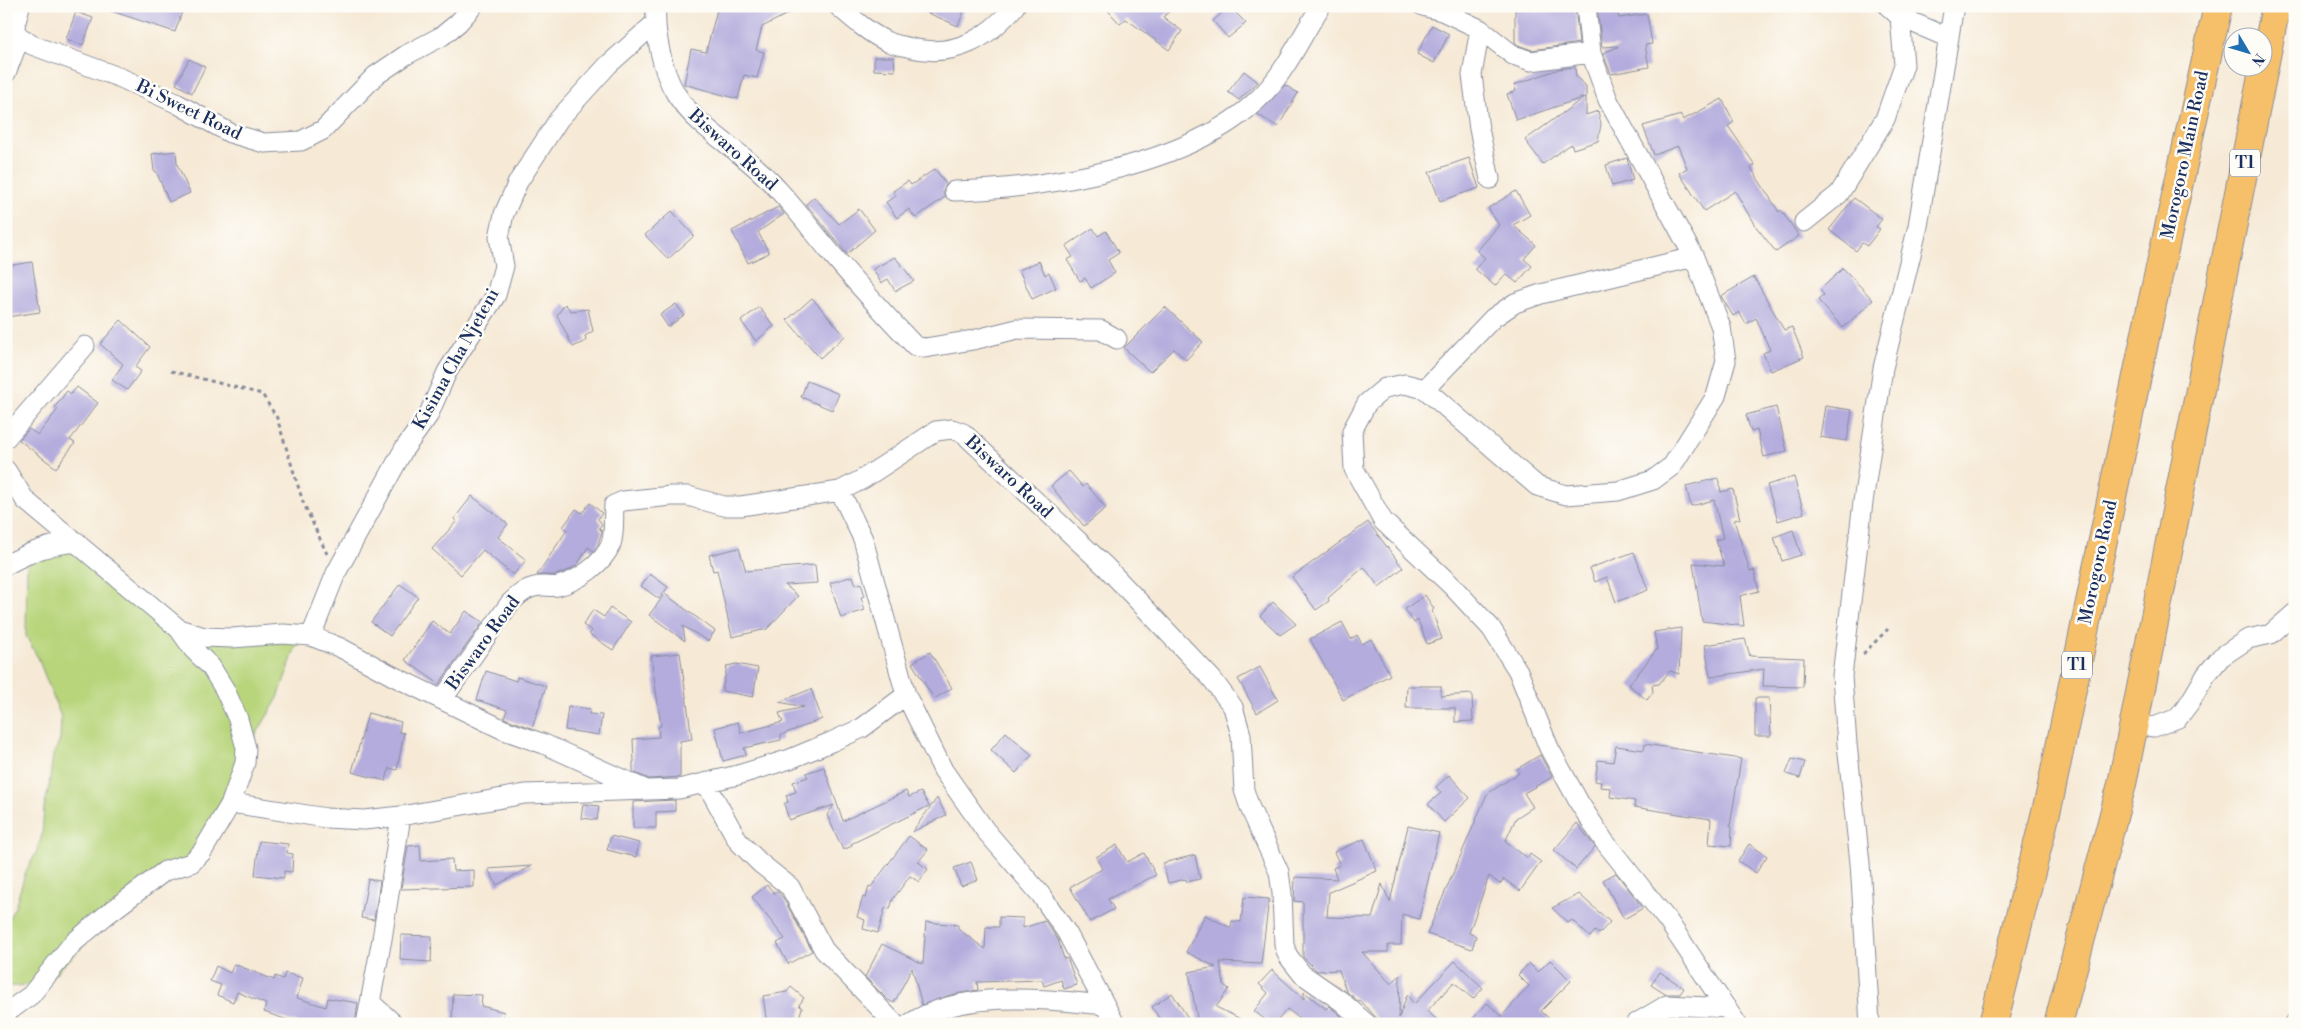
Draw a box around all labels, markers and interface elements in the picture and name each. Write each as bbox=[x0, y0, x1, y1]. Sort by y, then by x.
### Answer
north arrow bbox=[2224, 28, 2274, 78]
text: N bbox=[2247, 49, 2268, 69]
street label: Morogoro Main Road bbox=[2156, 68, 2214, 241]
street label: Bi Sweet Road bbox=[132, 74, 246, 146]
street label: Biswaro Road bbox=[683, 103, 783, 196]
road number: T1 bbox=[2230, 150, 2260, 177]
street label: Kisima Cha Njeteni bbox=[408, 284, 504, 434]
street label: Biswaro Road bbox=[960, 430, 1058, 524]
street label: Morogoro Road bbox=[2074, 497, 2123, 626]
street label: Biswaro Road bbox=[440, 590, 526, 696]
road number: T1 bbox=[2062, 652, 2092, 678]

